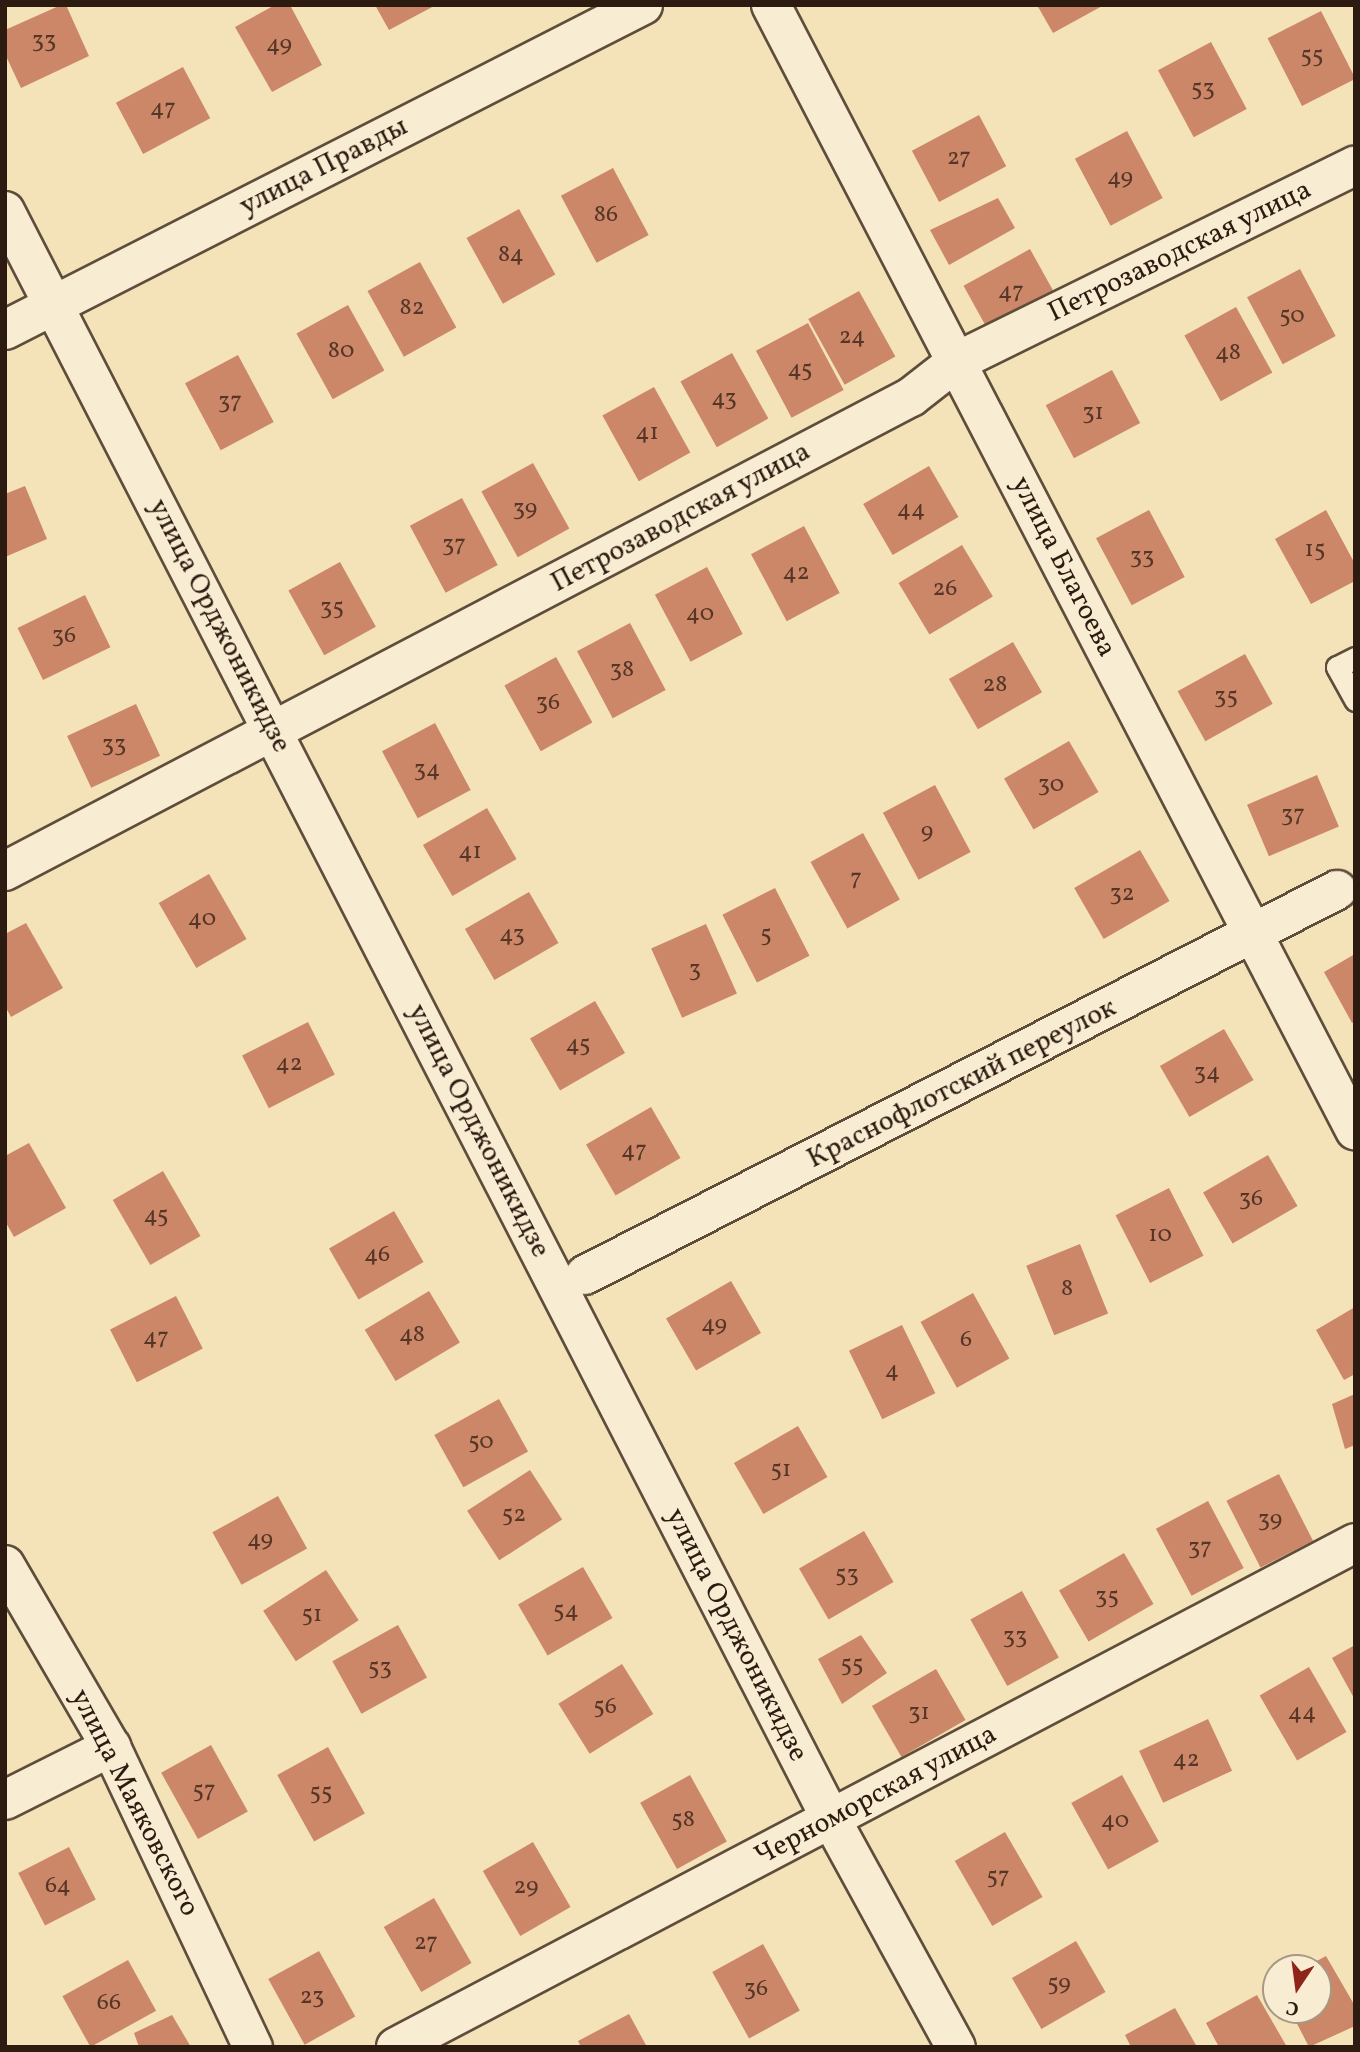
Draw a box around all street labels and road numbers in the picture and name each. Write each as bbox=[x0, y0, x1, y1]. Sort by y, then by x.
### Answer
street label: улица Правды bbox=[234, 110, 414, 224]
street label: Петрозаводская улица bbox=[1043, 173, 1317, 331]
street label: Петрозаводская улица bbox=[545, 435, 817, 601]
street label: улица Благоева bbox=[1003, 471, 1123, 663]
street label: улица Орджоникидзе bbox=[140, 494, 298, 758]
street label: Краснофлотский переулок bbox=[802, 991, 1122, 1177]
street label: улица Орджоникидзе bbox=[399, 999, 557, 1263]
street label: улица Орджоникидзе bbox=[657, 1503, 815, 1767]
street label: улица Маяковского bbox=[62, 1684, 206, 1922]
street label: Черноморская улица bbox=[749, 1718, 1003, 1874]

